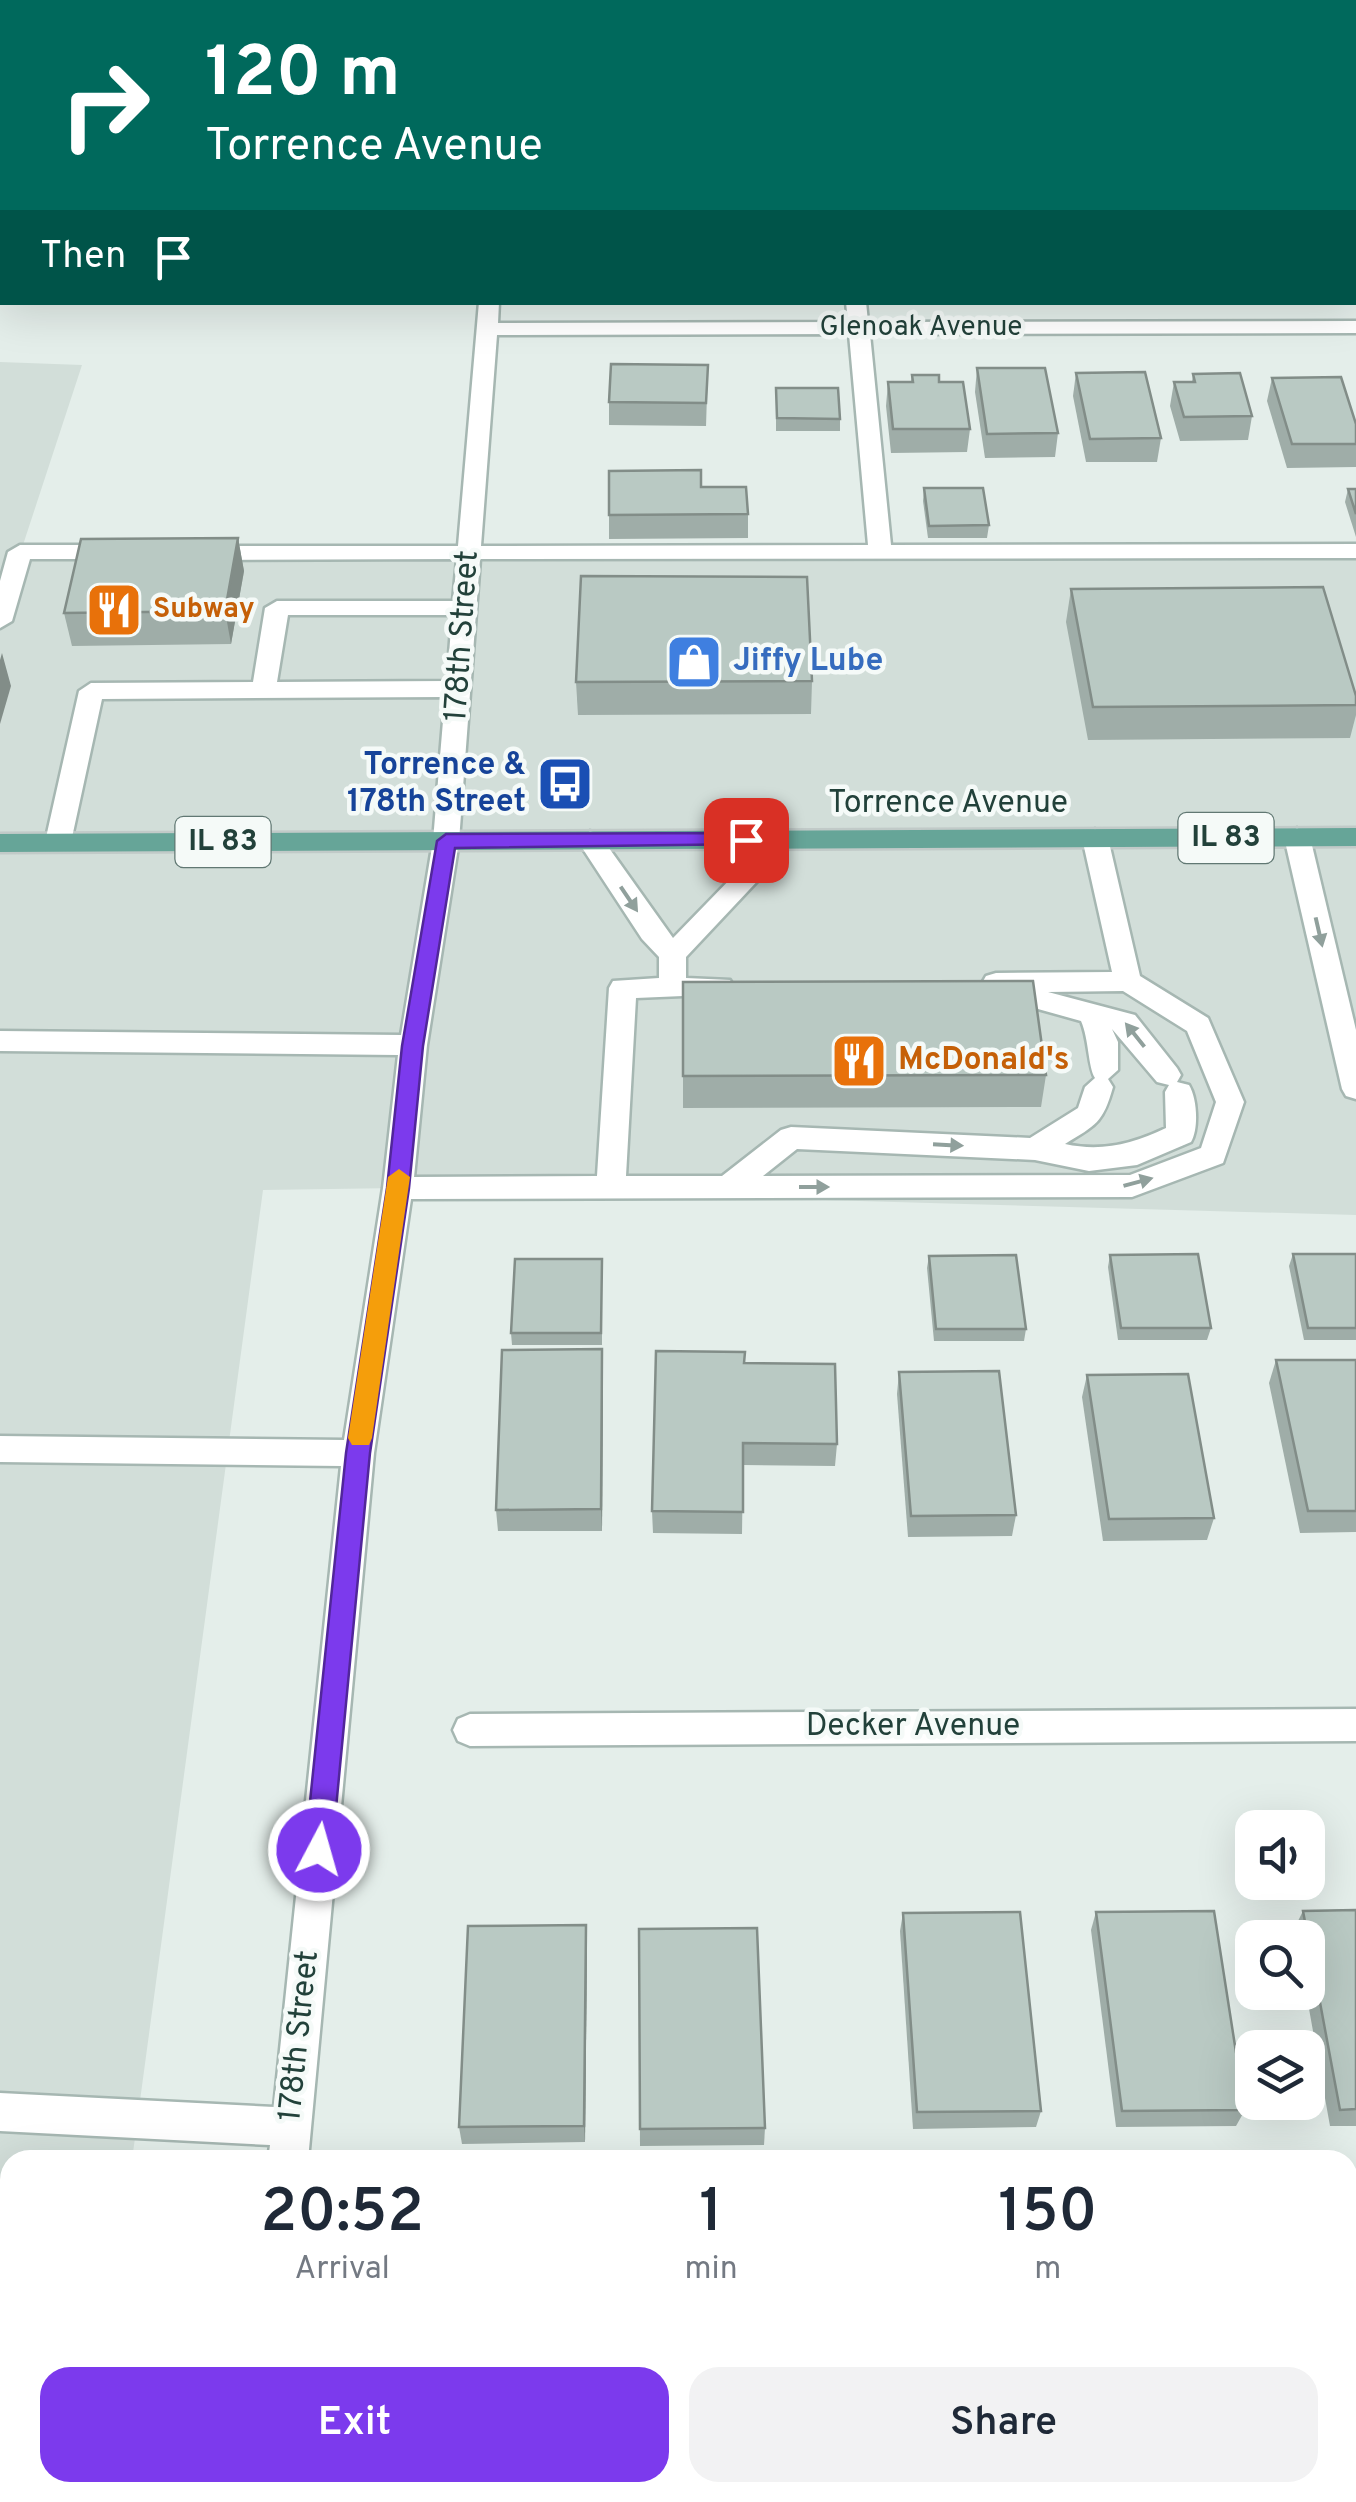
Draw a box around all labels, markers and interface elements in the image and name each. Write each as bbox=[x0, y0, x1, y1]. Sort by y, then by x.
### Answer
text: 120 m bbox=[205, 32, 401, 121]
icon: right bbox=[40, 40, 170, 170]
text: Torrence Avenue bbox=[205, 119, 543, 176]
icon: arrive bbox=[146, 230, 201, 285]
text: Then bbox=[40, 233, 126, 282]
street label: Glenoak Avenue bbox=[820, 310, 1022, 346]
street label: 178th Street bbox=[437, 549, 489, 723]
restaurant icon: Subway bbox=[84, 580, 144, 640]
place label: Subway bbox=[153, 592, 255, 628]
shop icon: Jiffy Lube bbox=[664, 632, 724, 692]
place label: Jiffy Lube bbox=[733, 642, 883, 682]
place label: Torrence & 178th Street bbox=[347, 746, 526, 823]
bus stop icon: Torrence & 178th Street bbox=[535, 754, 595, 814]
street label: Torrence Avenue bbox=[828, 784, 1068, 824]
pin bbox=[704, 798, 789, 883]
icon: arrive bbox=[719, 813, 774, 868]
road number: IL 83 bbox=[1178, 813, 1274, 863]
road number: IL 83 bbox=[176, 817, 270, 867]
one-way arrow bbox=[620, 886, 638, 913]
one-way arrow bbox=[1312, 917, 1328, 948]
one-way arrow bbox=[1125, 1022, 1146, 1048]
restaurant icon: McDonald's bbox=[829, 1031, 889, 1091]
place label: McDonald's bbox=[898, 1041, 1070, 1081]
one-way arrow bbox=[933, 1138, 965, 1154]
one-way arrow bbox=[1123, 1173, 1154, 1189]
one-way arrow bbox=[798, 1179, 830, 1195]
street label: Decker Avenue bbox=[806, 1707, 1020, 1747]
position arrow bbox=[267, 1798, 371, 1902]
map controls bbox=[1235, 1810, 1325, 2120]
button: sound bbox=[1235, 1810, 1325, 1900]
button: search bbox=[1235, 1920, 1325, 2010]
street label: 178th Street bbox=[271, 1949, 329, 2123]
button: layers bbox=[1235, 2030, 1325, 2120]
text: 20:52 bbox=[260, 2177, 424, 2253]
text: 1 bbox=[699, 2177, 723, 2253]
text: 150 bbox=[998, 2177, 1098, 2253]
text: Arrival bbox=[295, 2250, 390, 2290]
text: min bbox=[684, 2250, 738, 2290]
text: m bbox=[1034, 2250, 1061, 2290]
button: Exit bbox=[40, 2367, 669, 2482]
button: Share bbox=[689, 2367, 1318, 2482]

